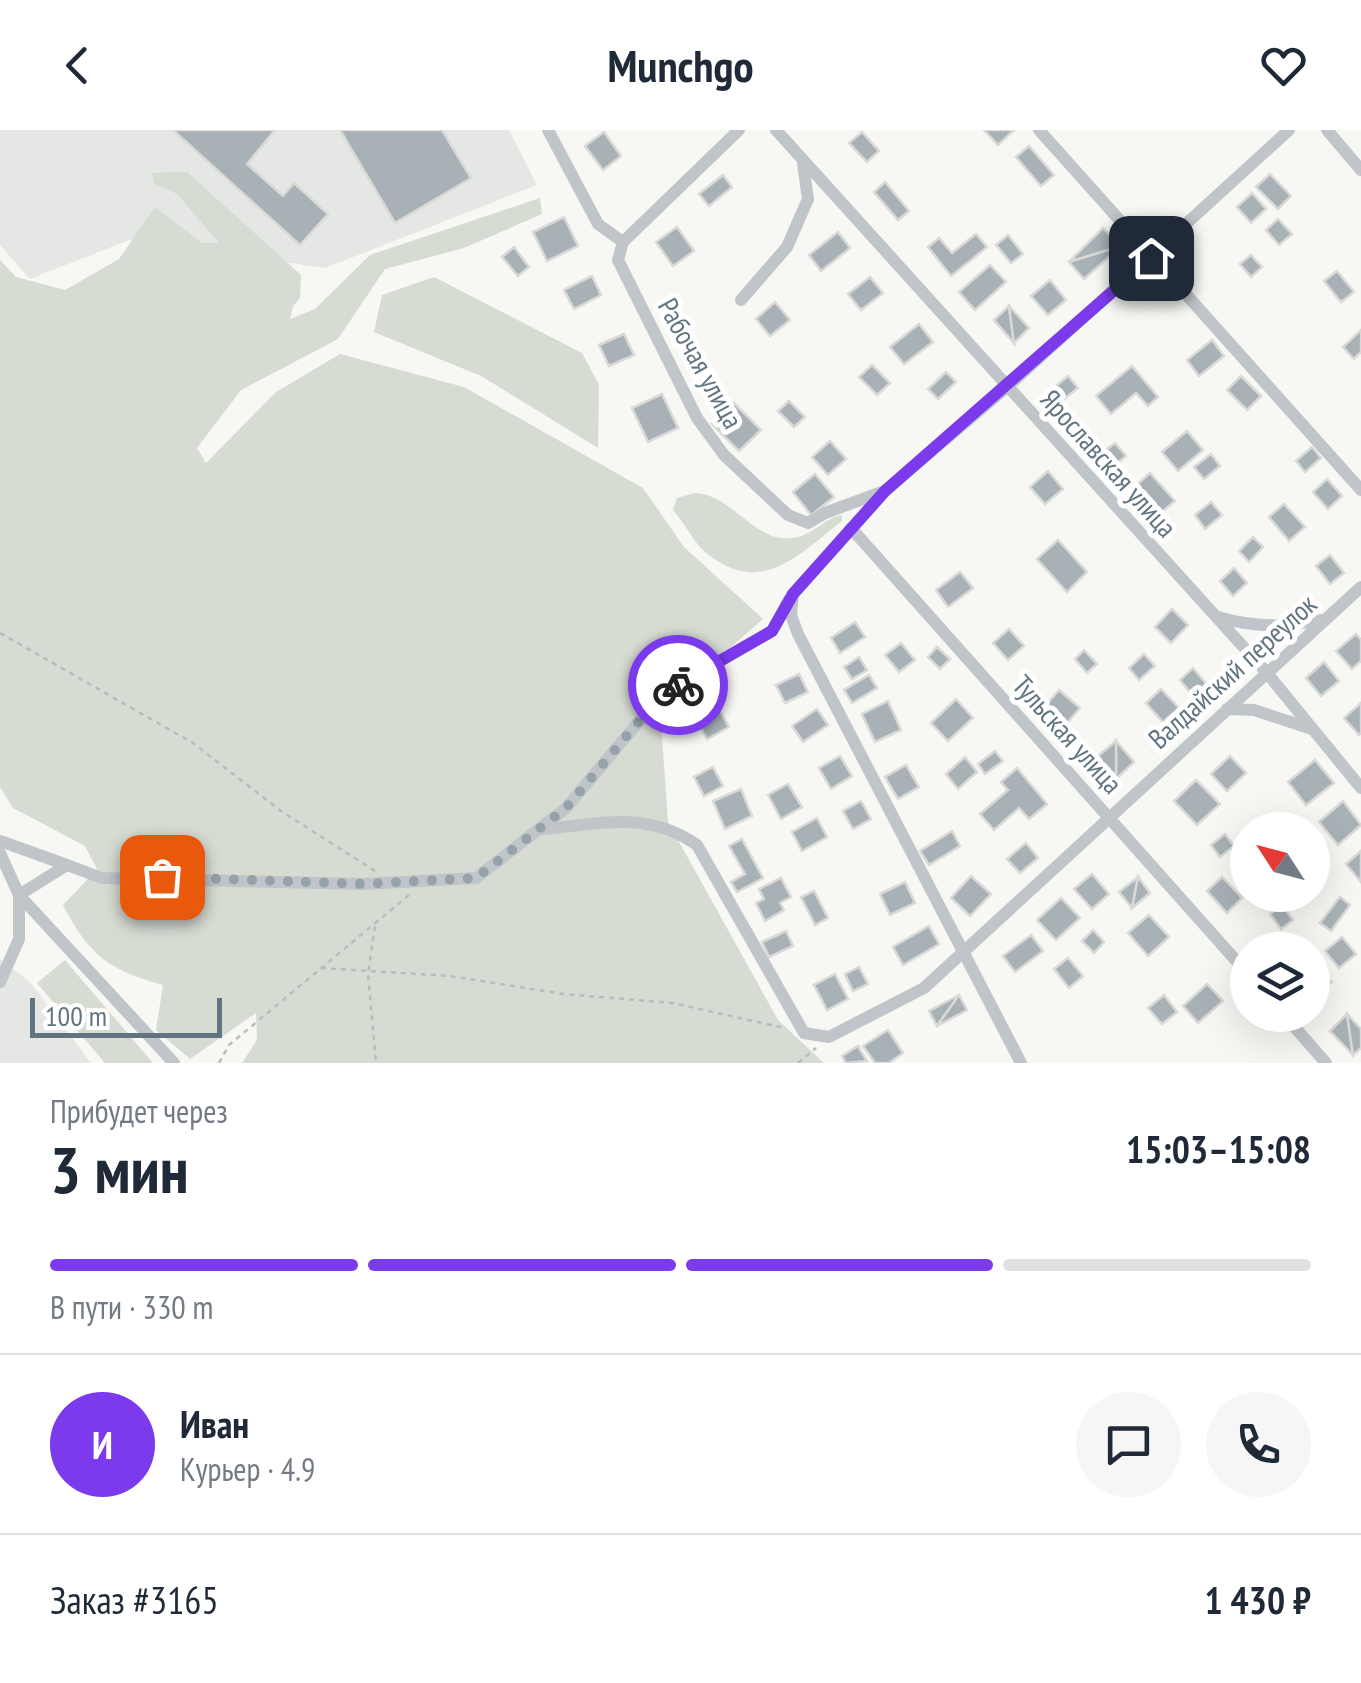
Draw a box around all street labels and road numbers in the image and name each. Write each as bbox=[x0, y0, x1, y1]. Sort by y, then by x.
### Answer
street label: Рабочая улица bbox=[650, 291, 752, 435]
street label: Ярославская улица bbox=[1033, 381, 1185, 545]
street label: Валдайский переулок bbox=[1140, 585, 1324, 756]
street label: Тульская улица bbox=[1005, 667, 1131, 801]

